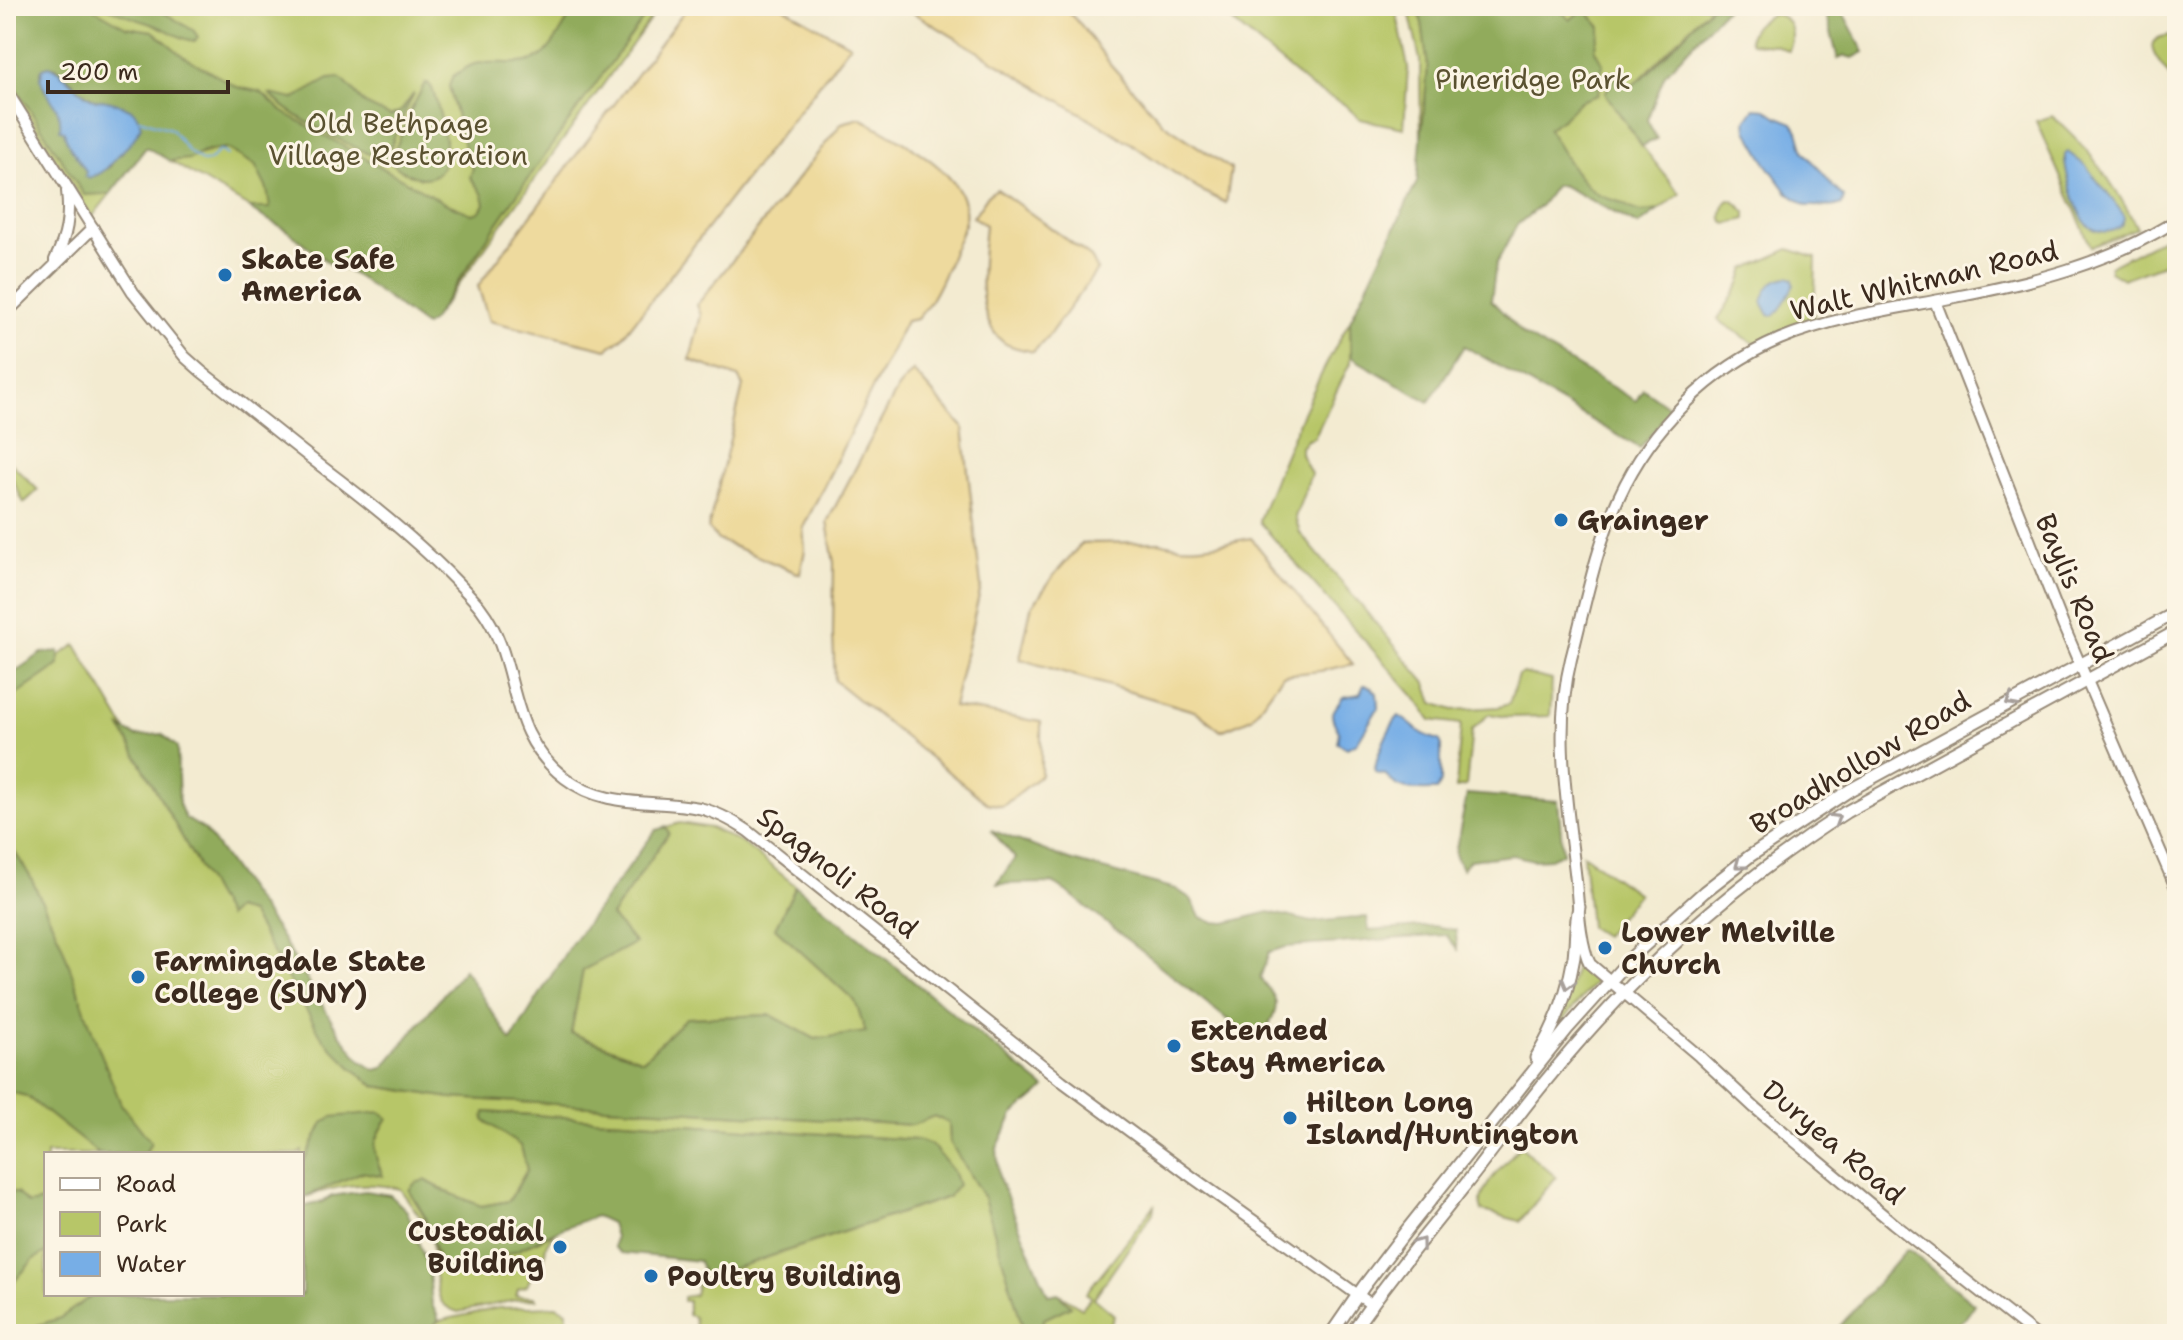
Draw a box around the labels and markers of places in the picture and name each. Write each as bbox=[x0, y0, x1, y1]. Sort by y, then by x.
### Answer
place label: Skate Safe America bbox=[241, 240, 395, 310]
marker: Skate Safe America bbox=[216, 266, 234, 284]
place label: Grainger bbox=[1577, 501, 1709, 539]
marker: Grainger bbox=[1552, 511, 1570, 529]
place label: Lower Melville Church bbox=[1621, 913, 1836, 983]
marker: Lower Melville Church bbox=[1596, 939, 1614, 957]
place label: Farmingdale State College (SUNY) bbox=[154, 942, 426, 1012]
marker: Farmingdale State College (SUNY) bbox=[129, 968, 147, 986]
place label: Extended Stay America bbox=[1190, 1011, 1385, 1081]
marker: Extended Stay America bbox=[1165, 1037, 1183, 1055]
place label: Hilton Long Island/Huntington bbox=[1306, 1083, 1579, 1153]
marker: Hilton Long Island/Huntington bbox=[1281, 1109, 1299, 1127]
place label: Custodial Building bbox=[408, 1212, 544, 1282]
marker: Custodial Building bbox=[551, 1238, 569, 1256]
place label: Poultry Building bbox=[667, 1257, 901, 1295]
marker: Poultry Building bbox=[642, 1267, 660, 1285]

